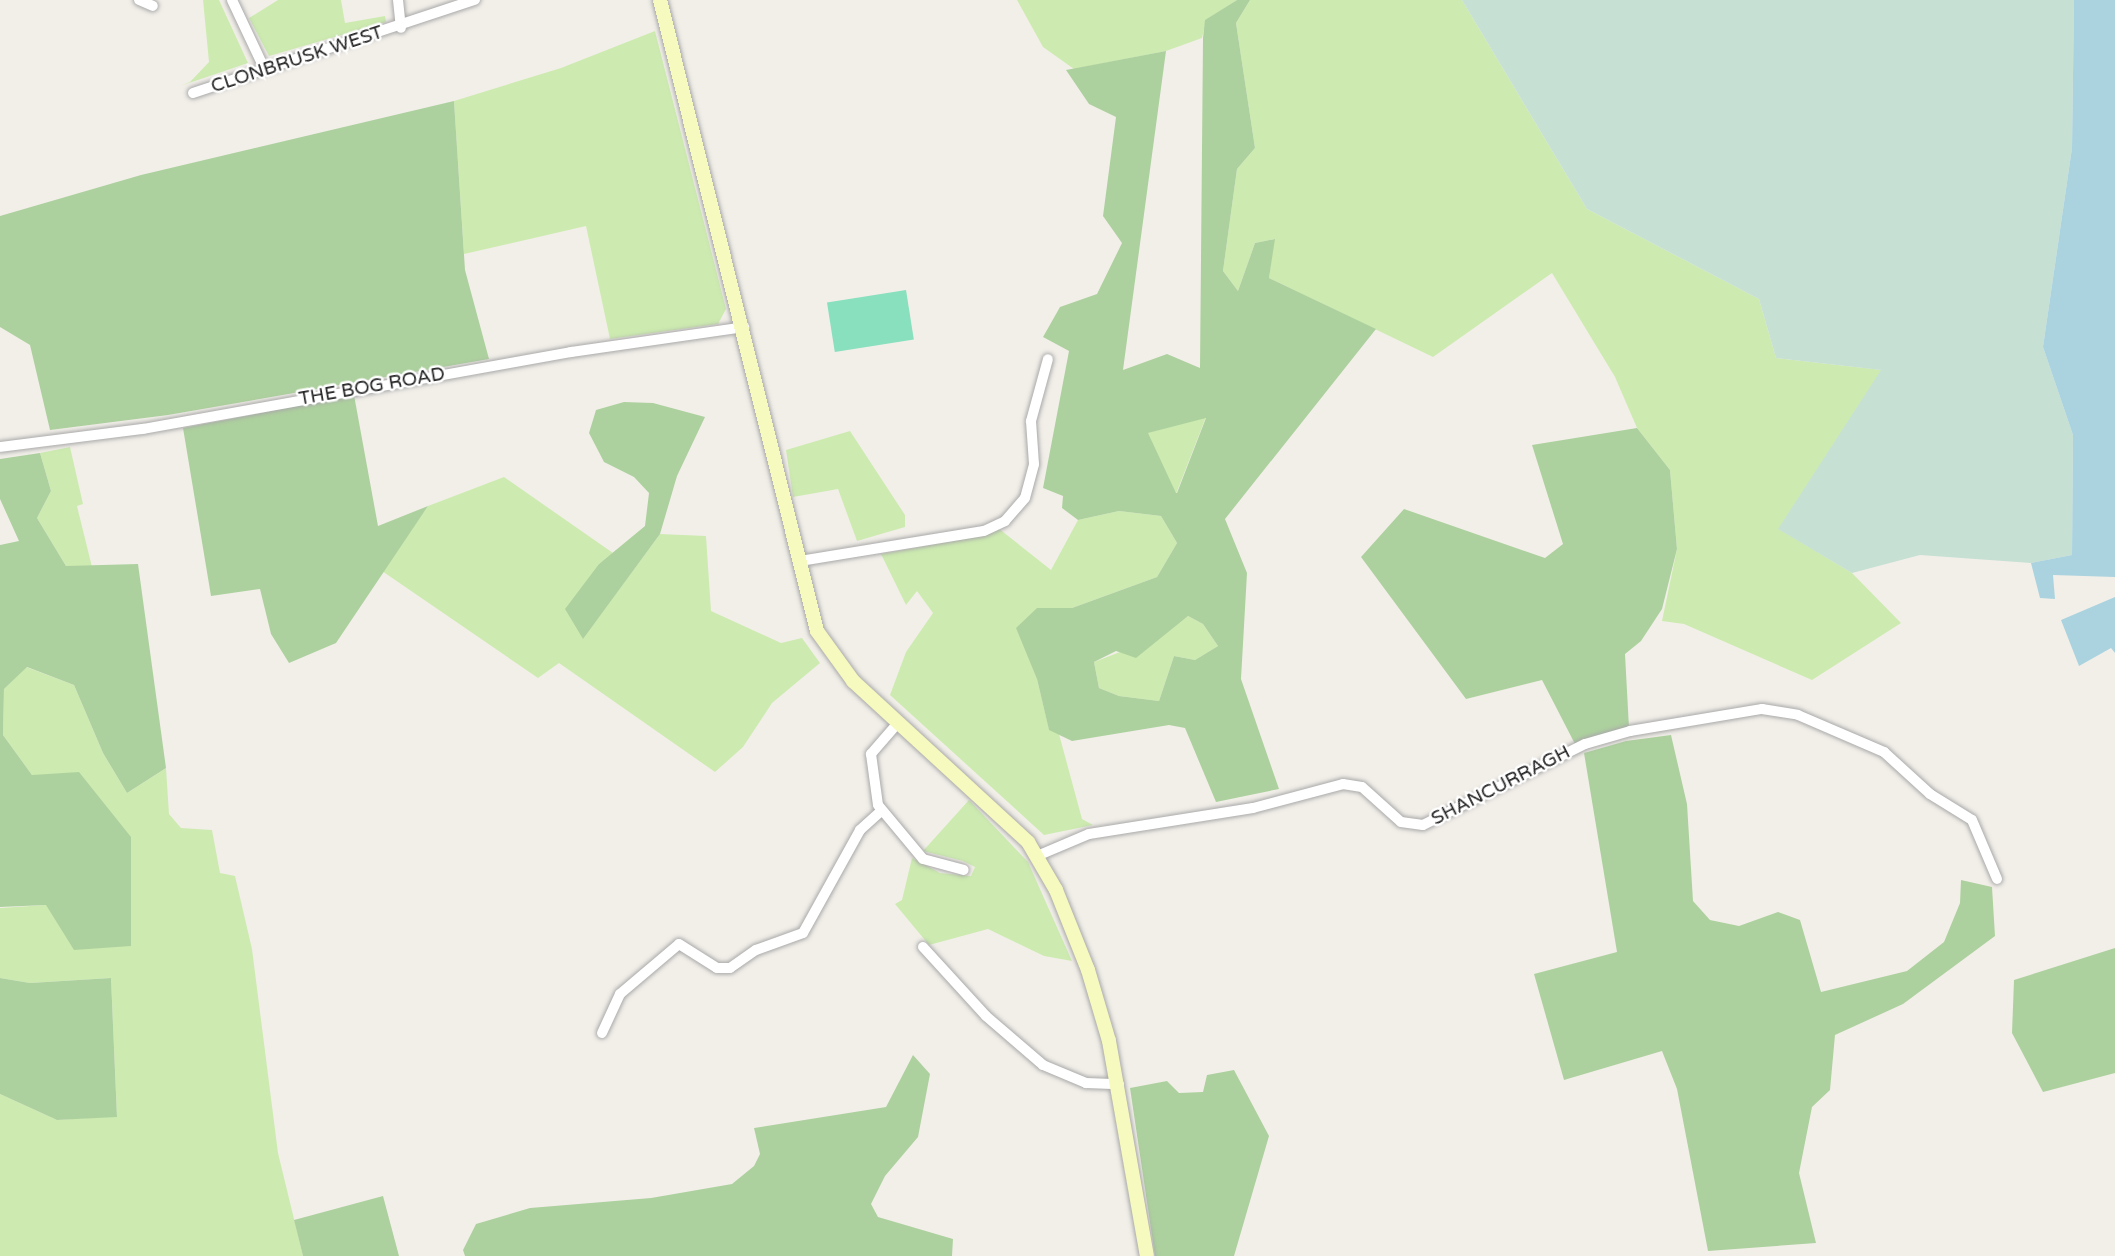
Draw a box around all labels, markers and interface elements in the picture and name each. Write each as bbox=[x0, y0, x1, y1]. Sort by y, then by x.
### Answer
street label: CLONBRUSK WEST bbox=[208, 21, 386, 99]
street label: THE BOG ROAD bbox=[297, 363, 447, 411]
street label: SHANCURRAGH bbox=[1428, 741, 1574, 831]

